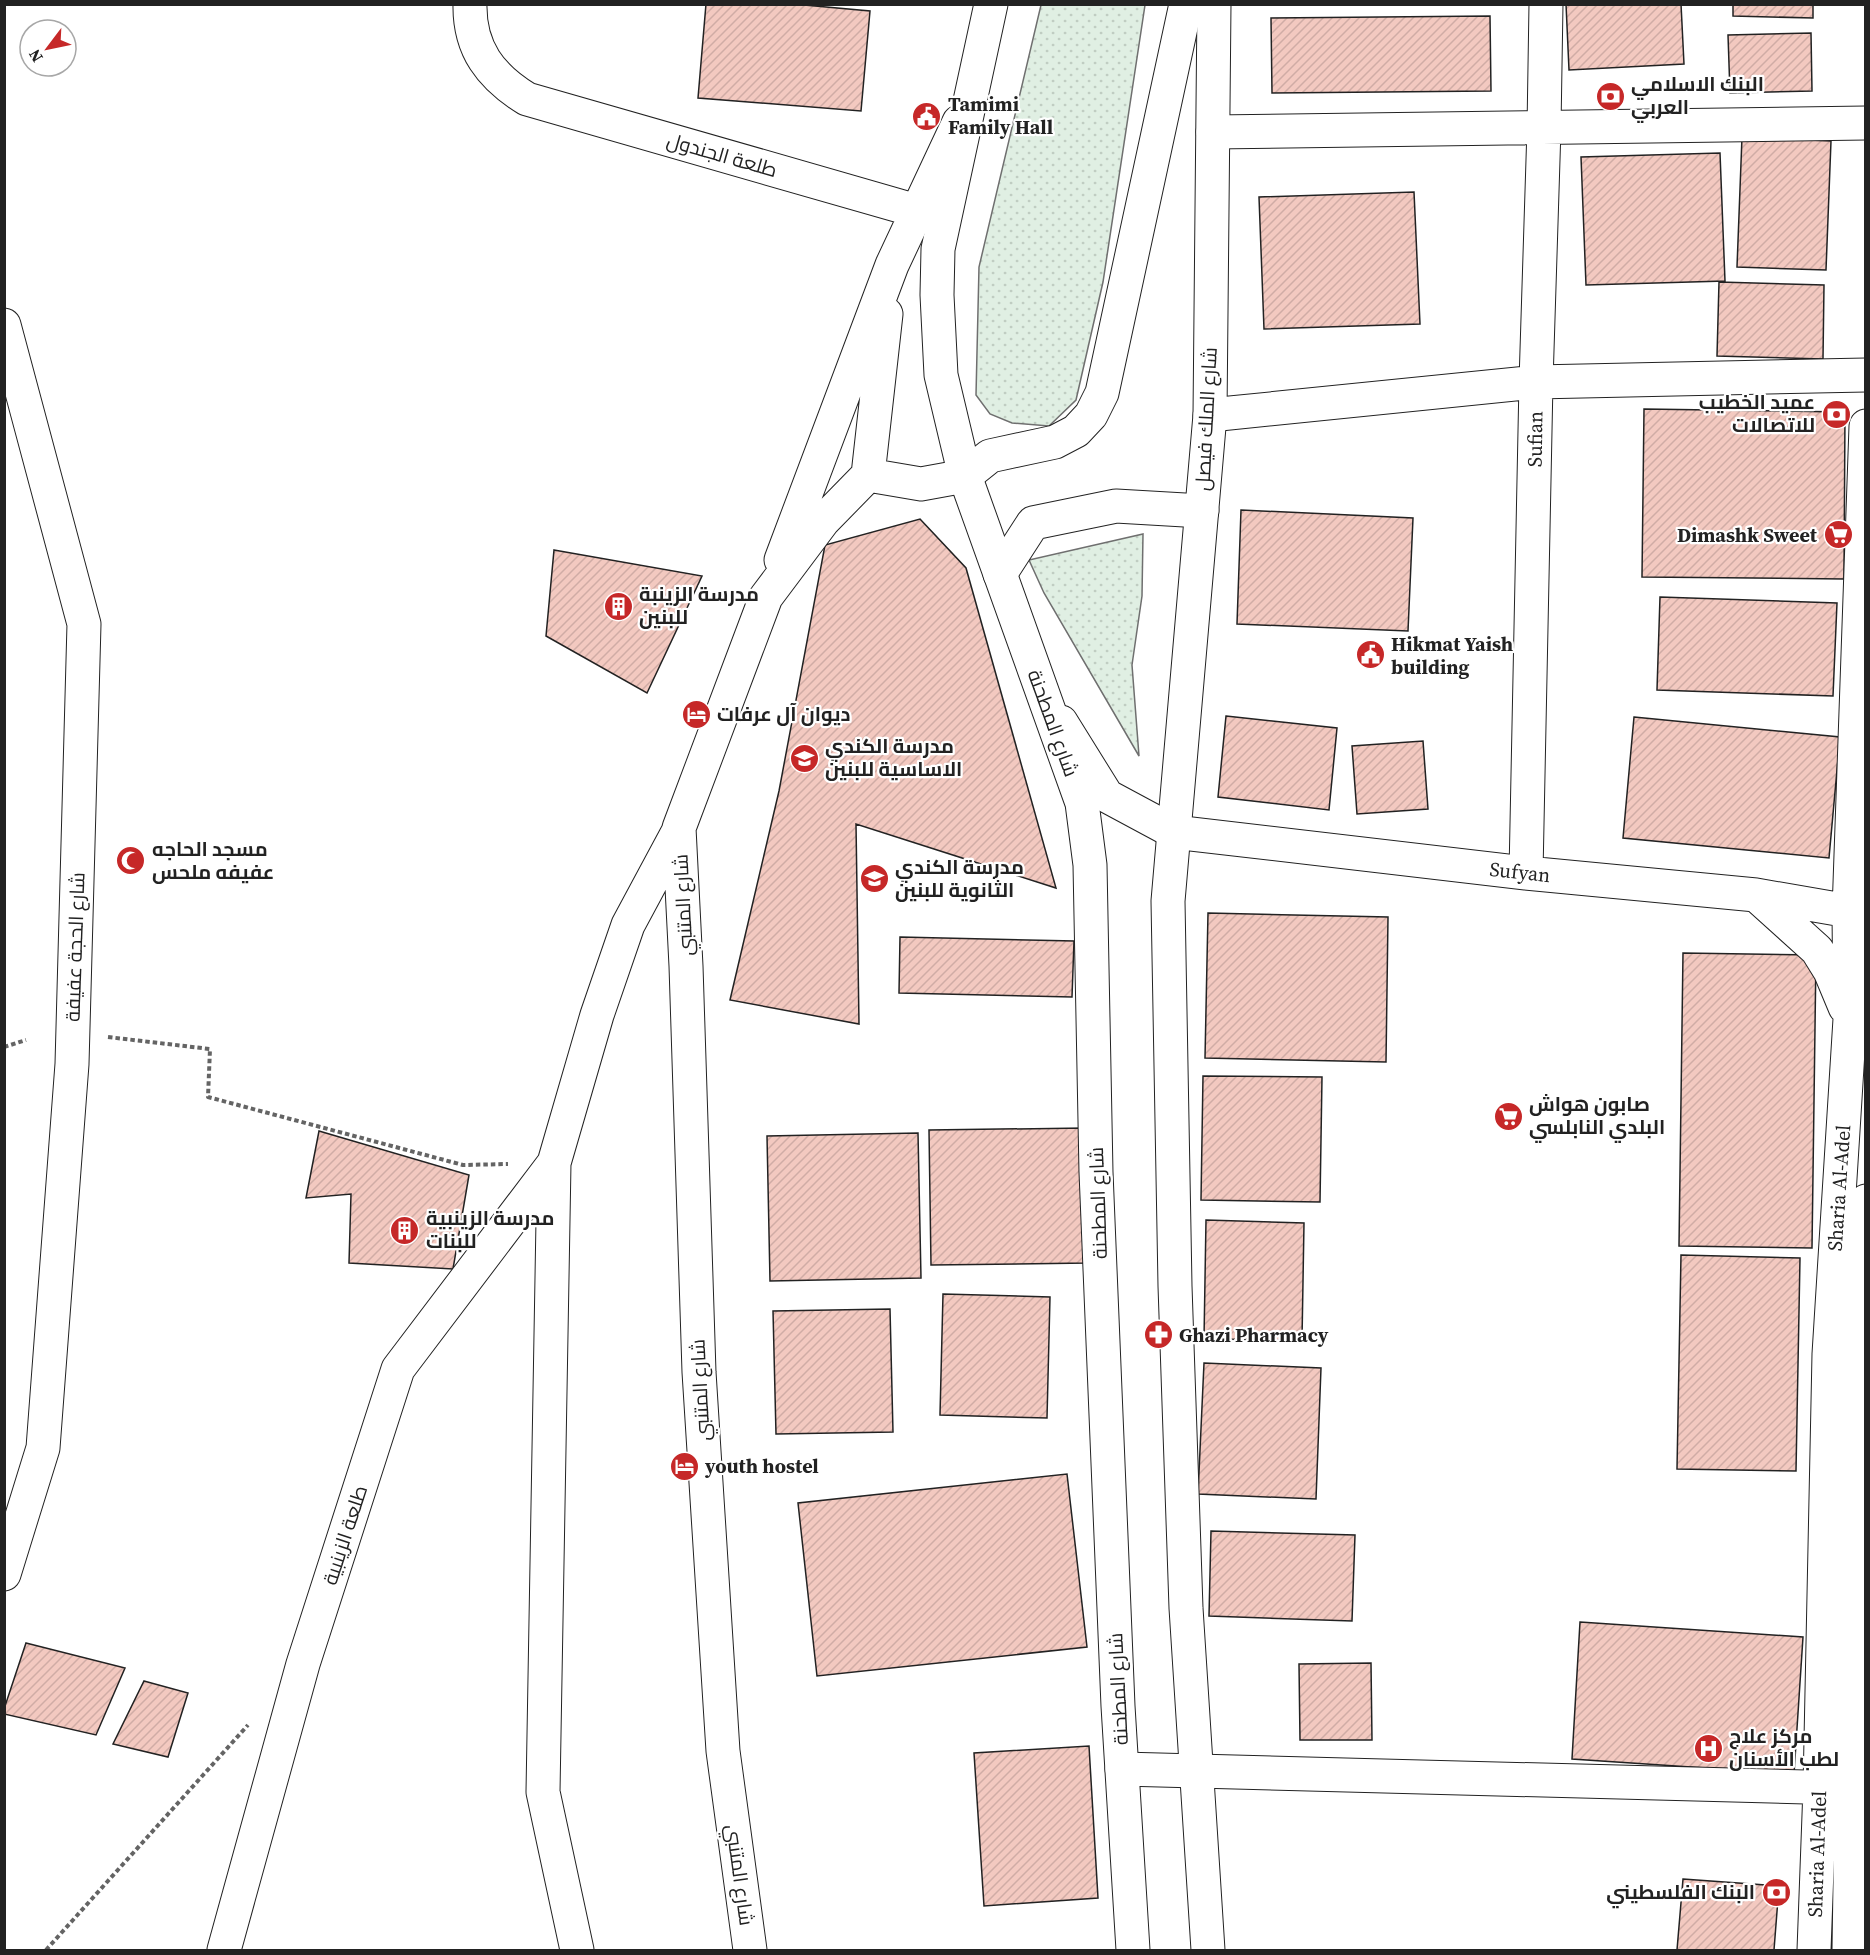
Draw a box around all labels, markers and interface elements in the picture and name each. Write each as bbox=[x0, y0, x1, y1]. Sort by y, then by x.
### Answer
north arrow bbox=[18, 18, 78, 78]
text: N bbox=[23, 45, 48, 67]
place label: البنك الاسلامي العربي bbox=[1631, 70, 1764, 123]
bank icon: البنك الاسلامي العربي bbox=[1594, 80, 1626, 112]
place label: Tamimi Family Hall bbox=[948, 90, 1053, 141]
public building icon: Tamimi Family Hall bbox=[911, 100, 943, 132]
street label: طلعة الجندول bbox=[663, 126, 781, 184]
street label: شارع الملك فيصل bbox=[1188, 346, 1224, 492]
place label: عميد الخطيب للاتصالات bbox=[1699, 388, 1815, 439]
bank icon: عميد الخطيب للاتصالات bbox=[1820, 398, 1852, 430]
street label: Sufian bbox=[1521, 411, 1549, 467]
supermarket icon: Dimashk Sweet bbox=[1822, 519, 1854, 551]
place label: Dimashk Sweet bbox=[1677, 521, 1818, 549]
place label: مدرسة الزينبة للبنين bbox=[639, 580, 759, 631]
building icon: مدرسة الزينبة للبنين bbox=[602, 590, 634, 622]
place label: Hikmat Yaish building bbox=[1391, 630, 1513, 681]
public building icon: Hikmat Yaish building bbox=[1354, 639, 1386, 671]
street label: شارع المطحنة bbox=[1021, 665, 1085, 781]
hotel icon: ديوان آل عرفات bbox=[680, 698, 712, 730]
place label: ديوان آل عرفات bbox=[717, 700, 851, 728]
place label: مدرسة الكندي الاساسية للبنين bbox=[825, 732, 962, 783]
school or university icon: مدرسة الكندي الاساسية للبنين bbox=[788, 742, 820, 774]
place label: مسجد الحاجه عفيفه ملحس bbox=[152, 835, 274, 886]
mosque icon: مسجد الحاجه عفيفه ملحس bbox=[115, 844, 147, 876]
street label: شارع المتنبي bbox=[666, 853, 702, 957]
place label: مدرسة الكندي الثانوية للبنين bbox=[895, 853, 1024, 904]
street label: Sufyan bbox=[1488, 855, 1552, 889]
school or university icon: مدرسة الكندي الثانوية للبنين bbox=[858, 862, 890, 894]
street label: شارع الحجة عفيفة bbox=[58, 872, 92, 1022]
place label: صابون هواش البلدي النابلسي bbox=[1529, 1090, 1665, 1143]
supermarket icon: صابون هواش البلدي النابلسي bbox=[1492, 1100, 1524, 1132]
street label: Sharia Al-Adel bbox=[1821, 1124, 1857, 1252]
street label: شارع المطحنة bbox=[1082, 1146, 1114, 1260]
place label: مدرسة الزينبية للبنات bbox=[426, 1204, 554, 1255]
building icon: مدرسة الزينبية للبنات bbox=[389, 1214, 421, 1246]
pharmacy icon: Ghazi Pharmacy bbox=[1142, 1319, 1174, 1351]
place label: Ghazi Pharmacy bbox=[1179, 1321, 1329, 1349]
street label: شارع المتنبي bbox=[683, 1338, 719, 1442]
hotel icon: youth hostel bbox=[668, 1450, 700, 1482]
place label: youth hostel bbox=[704, 1452, 819, 1480]
street label: طلعة الزينبية bbox=[316, 1482, 374, 1588]
street label: شارع المطحنة bbox=[1101, 1632, 1135, 1746]
place label: مركز علاج لطب الأسنان bbox=[1729, 1722, 1839, 1773]
hospital icon: مركز علاج لطب الأسنان bbox=[1692, 1732, 1724, 1764]
street label: Sharia Al-Adel bbox=[1801, 1790, 1833, 1918]
street label: شارع المتنبي bbox=[717, 1823, 761, 1928]
bank icon: البنك الفلسطيني bbox=[1760, 1876, 1792, 1908]
place label: البنك الفلسطيني bbox=[1606, 1878, 1755, 1909]

